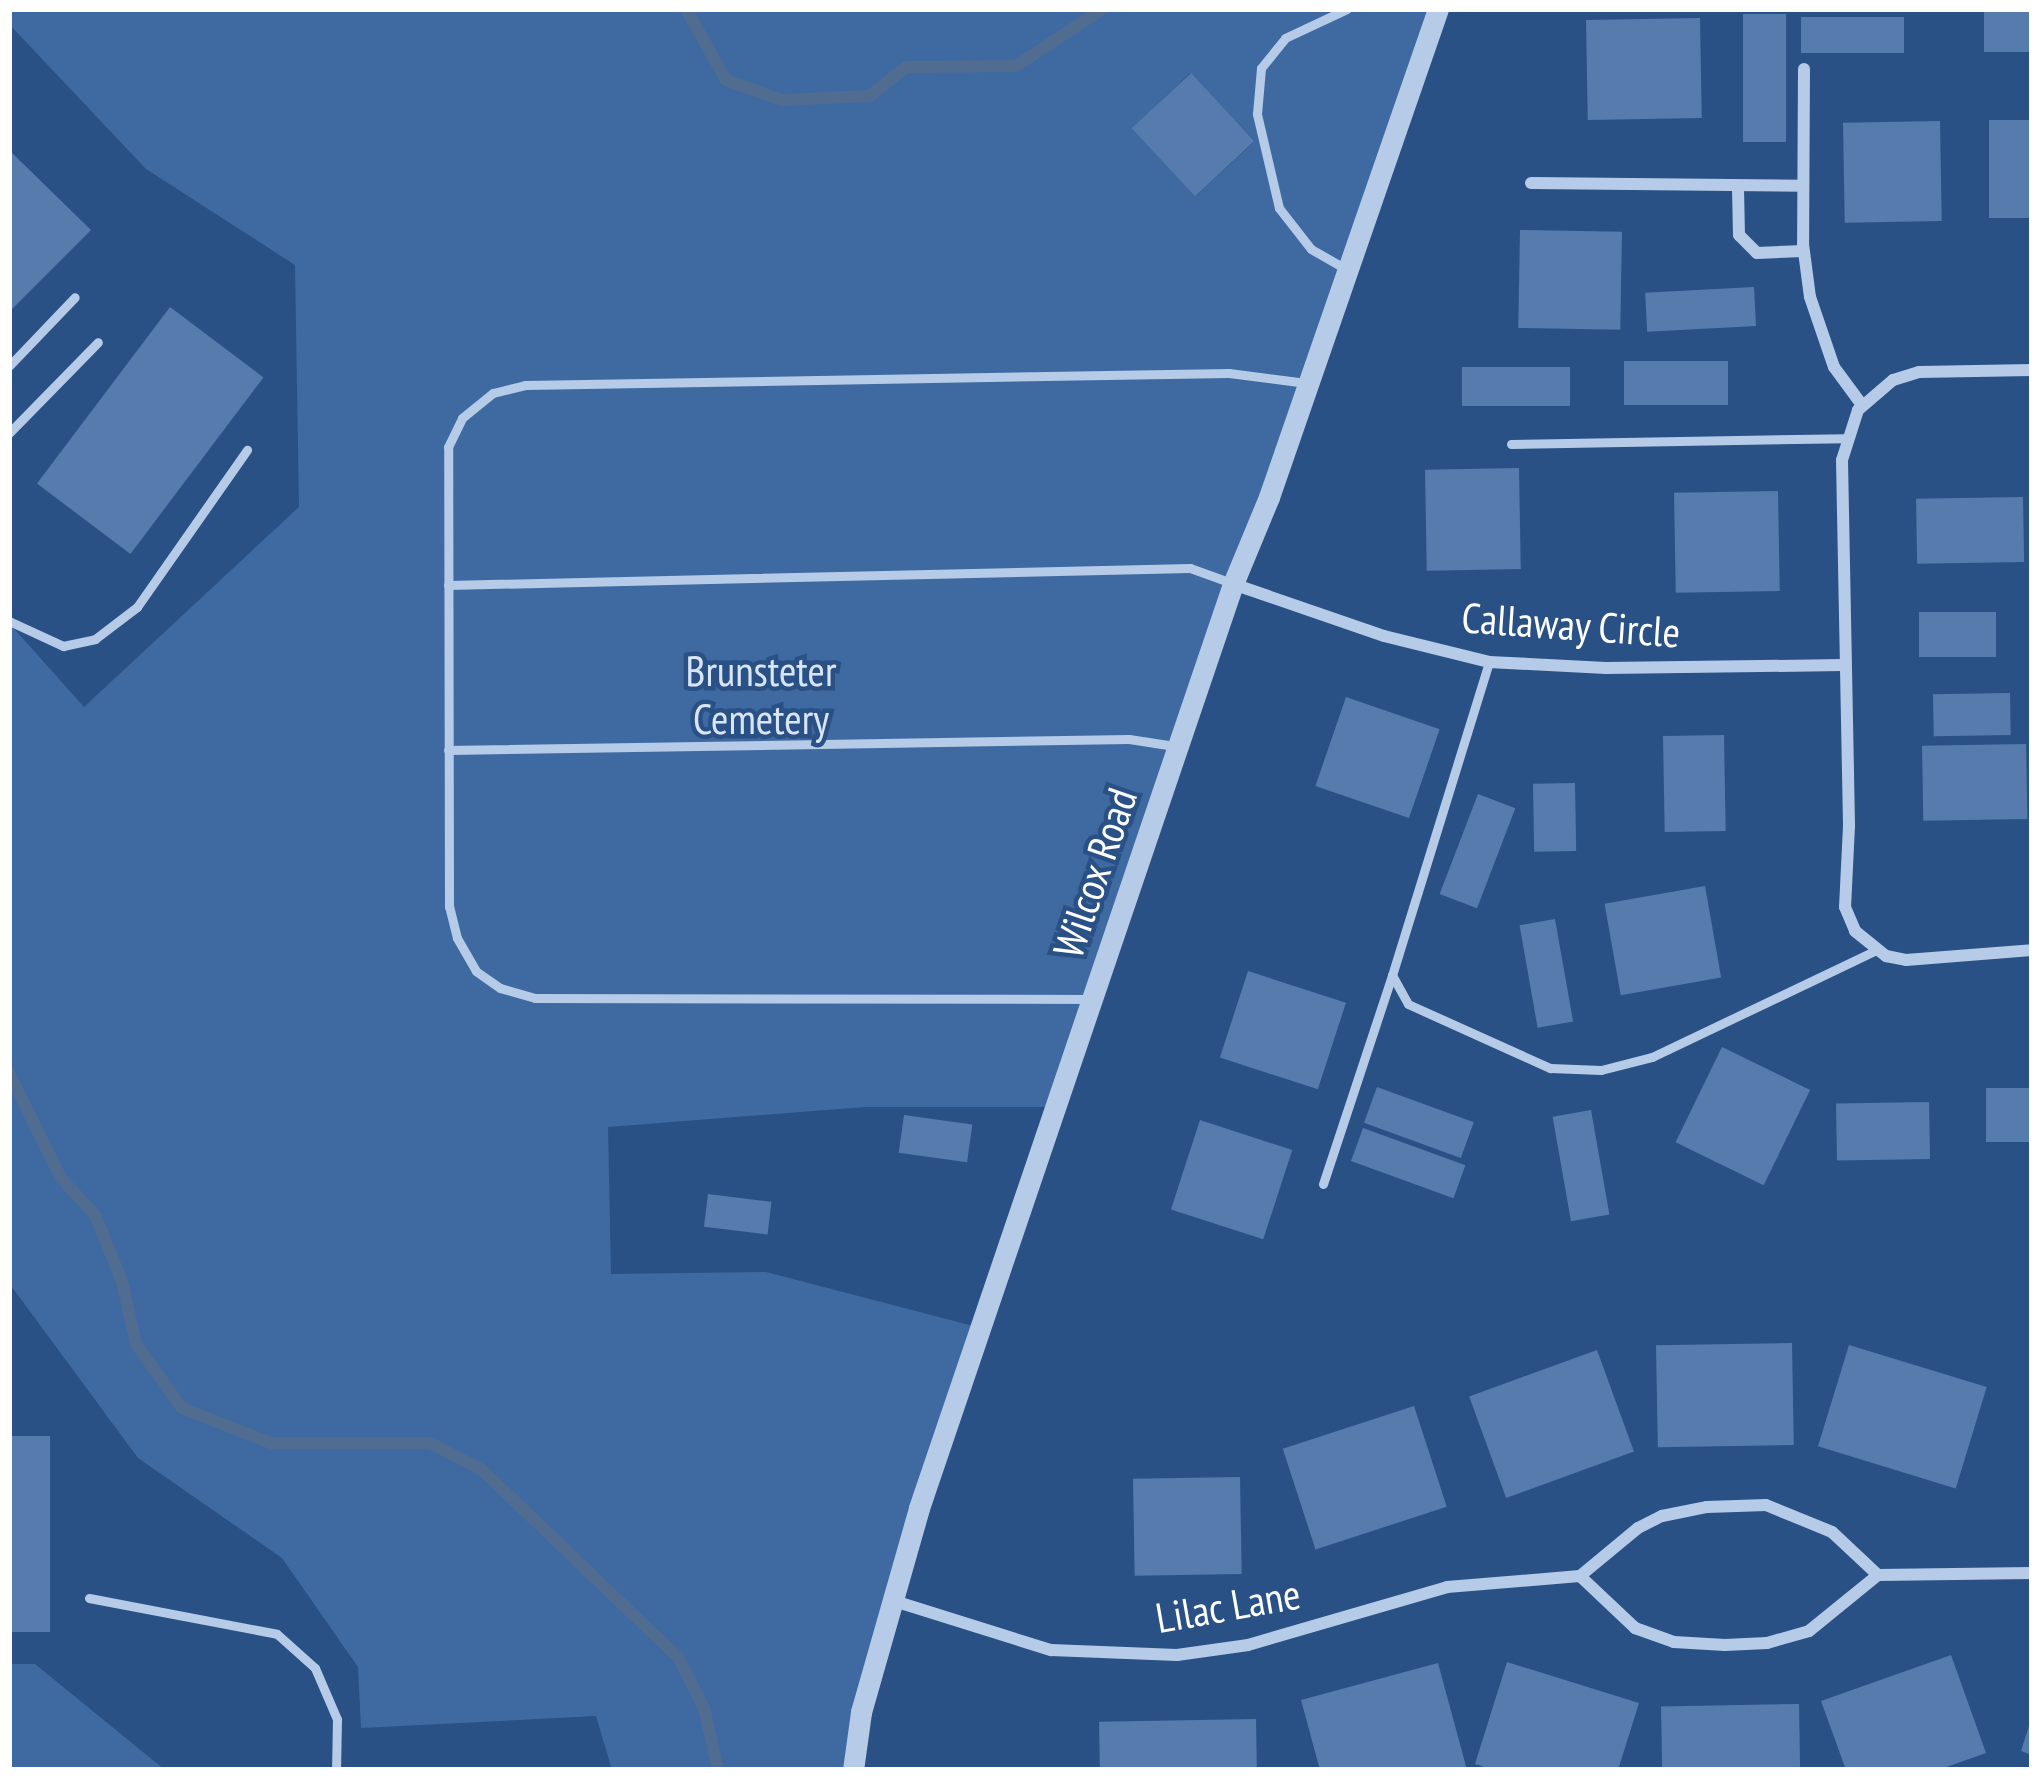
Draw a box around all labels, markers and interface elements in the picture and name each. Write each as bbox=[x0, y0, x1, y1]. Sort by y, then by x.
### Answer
street label: Callaway Circle bbox=[1459, 592, 1683, 658]
park label: Brunsteter Cemetery bbox=[686, 646, 836, 744]
street label: Wilcox Road bbox=[1042, 781, 1148, 965]
street label: Lilac Lane bbox=[1152, 1568, 1304, 1644]

